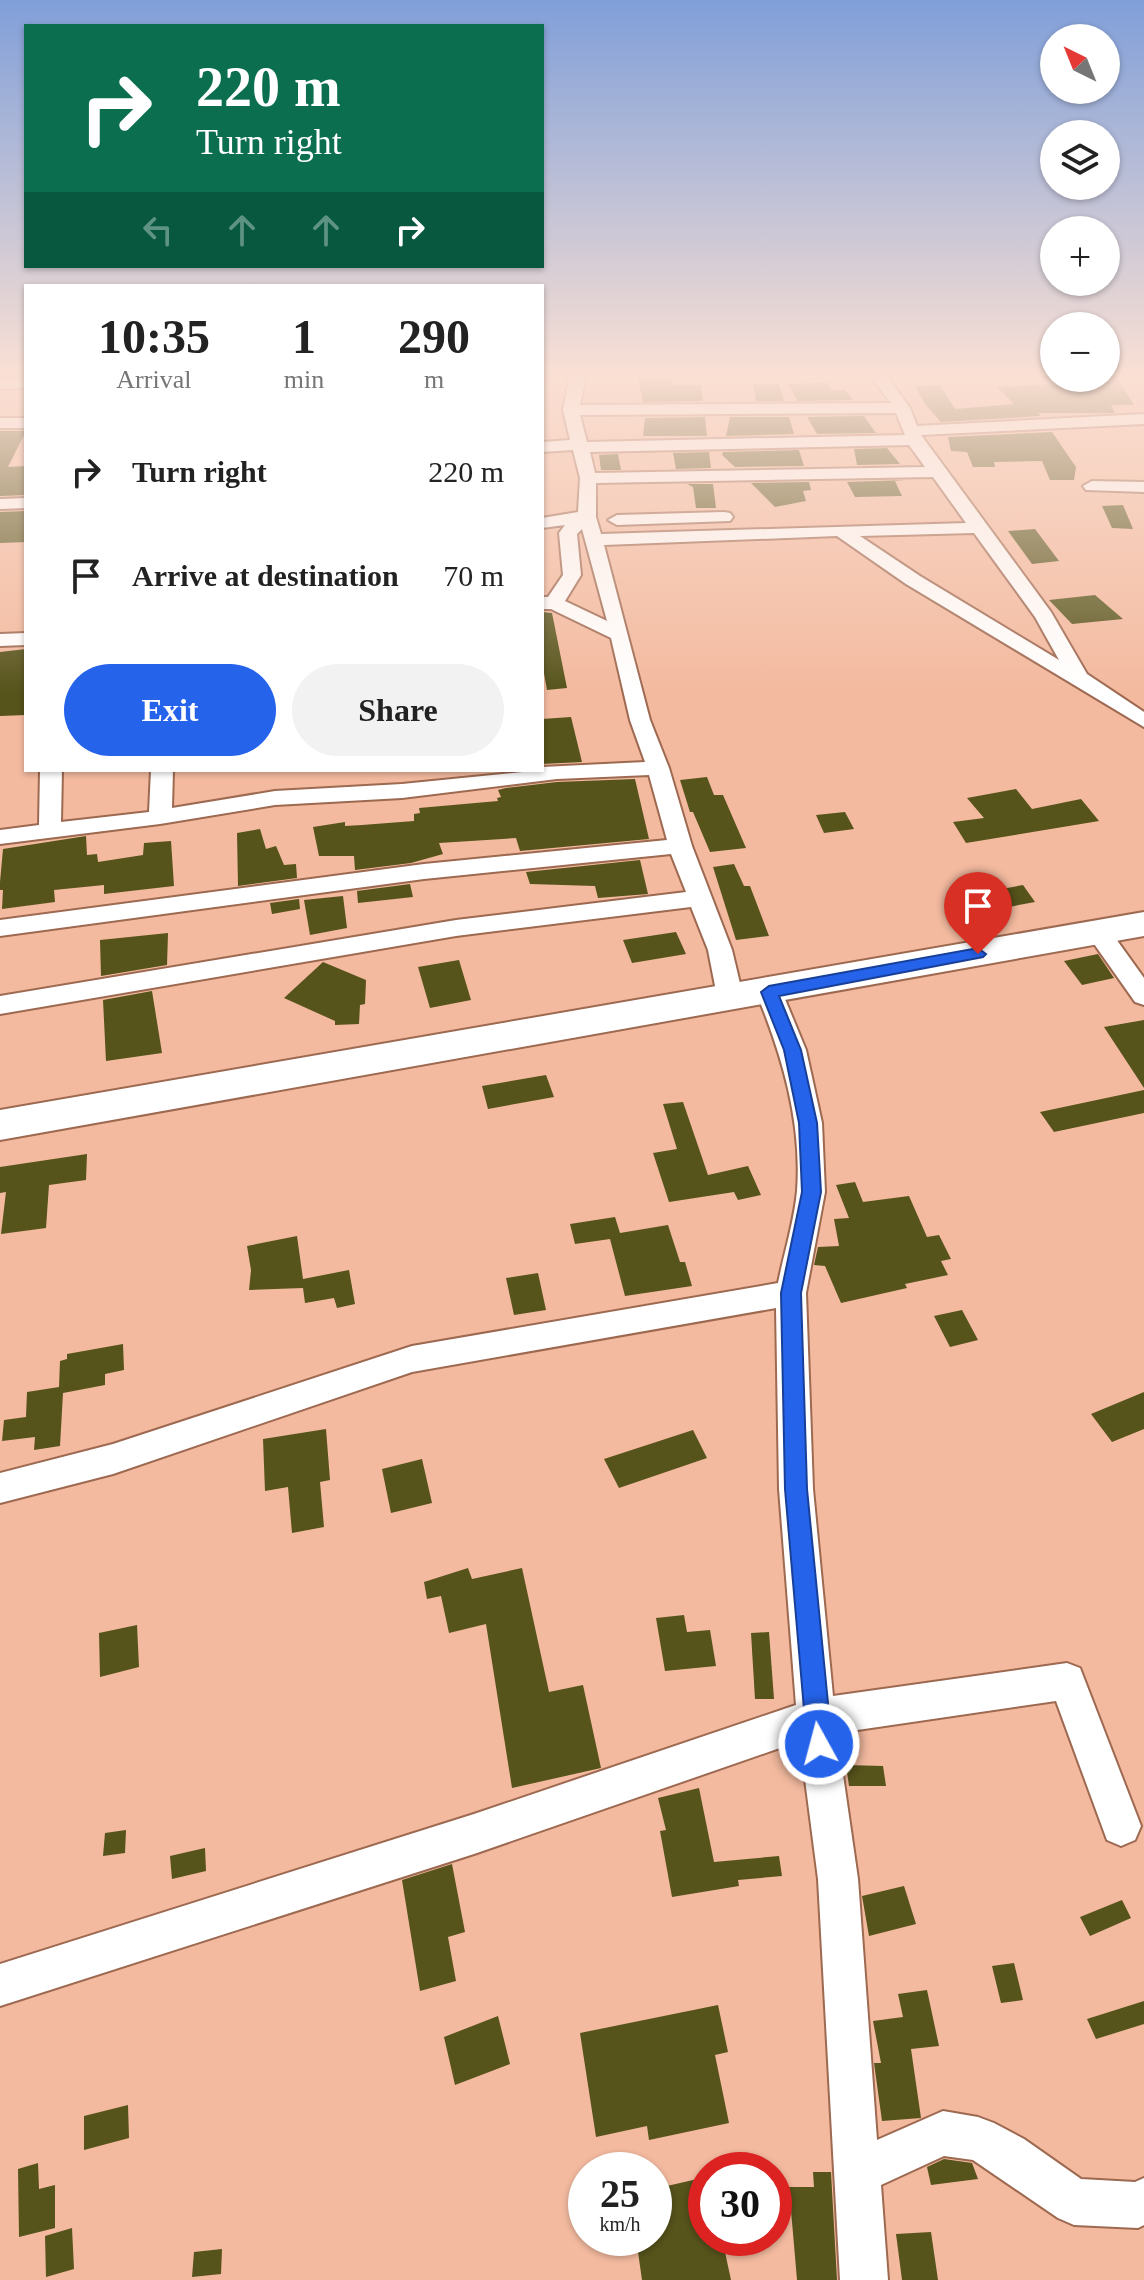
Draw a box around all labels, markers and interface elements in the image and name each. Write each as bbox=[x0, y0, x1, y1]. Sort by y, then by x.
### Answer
north arrow bbox=[1040, 24, 1120, 104]
map controls bbox=[1040, 24, 1120, 392]
icon: right bbox=[64, 56, 168, 160]
text: 220 m bbox=[196, 56, 341, 118]
button: layers bbox=[1040, 120, 1120, 200]
text: Turn right bbox=[196, 122, 342, 162]
icon: left bbox=[136, 208, 180, 252]
icon: ahead bbox=[220, 208, 264, 252]
icon: ahead bbox=[304, 208, 348, 252]
icon: right bbox=[388, 208, 432, 252]
button: + bbox=[1040, 216, 1120, 296]
text: 10:35 bbox=[98, 310, 210, 363]
text: 1 bbox=[292, 310, 316, 363]
text: 290 bbox=[398, 310, 470, 363]
button: − bbox=[1040, 312, 1120, 392]
text: Arrival bbox=[116, 365, 191, 394]
text: min bbox=[284, 365, 324, 394]
text: m bbox=[424, 365, 444, 394]
icon: right bbox=[64, 450, 108, 494]
text: Turn right bbox=[132, 455, 267, 488]
text: 220 m bbox=[428, 455, 504, 488]
icon: arrive bbox=[64, 554, 108, 598]
text: Arrive at destination bbox=[132, 559, 399, 592]
text: 70 m bbox=[443, 559, 504, 592]
button: Exit bbox=[64, 664, 276, 756]
button: Share bbox=[292, 664, 504, 756]
pin bbox=[944, 872, 1012, 954]
icon: arrive bbox=[956, 884, 1000, 928]
position arrow bbox=[777, 1702, 861, 1786]
speed limit sign: 30 bbox=[688, 2152, 792, 2256]
text: 25 bbox=[600, 2171, 640, 2216]
text: km/h bbox=[599, 2213, 641, 2235]

